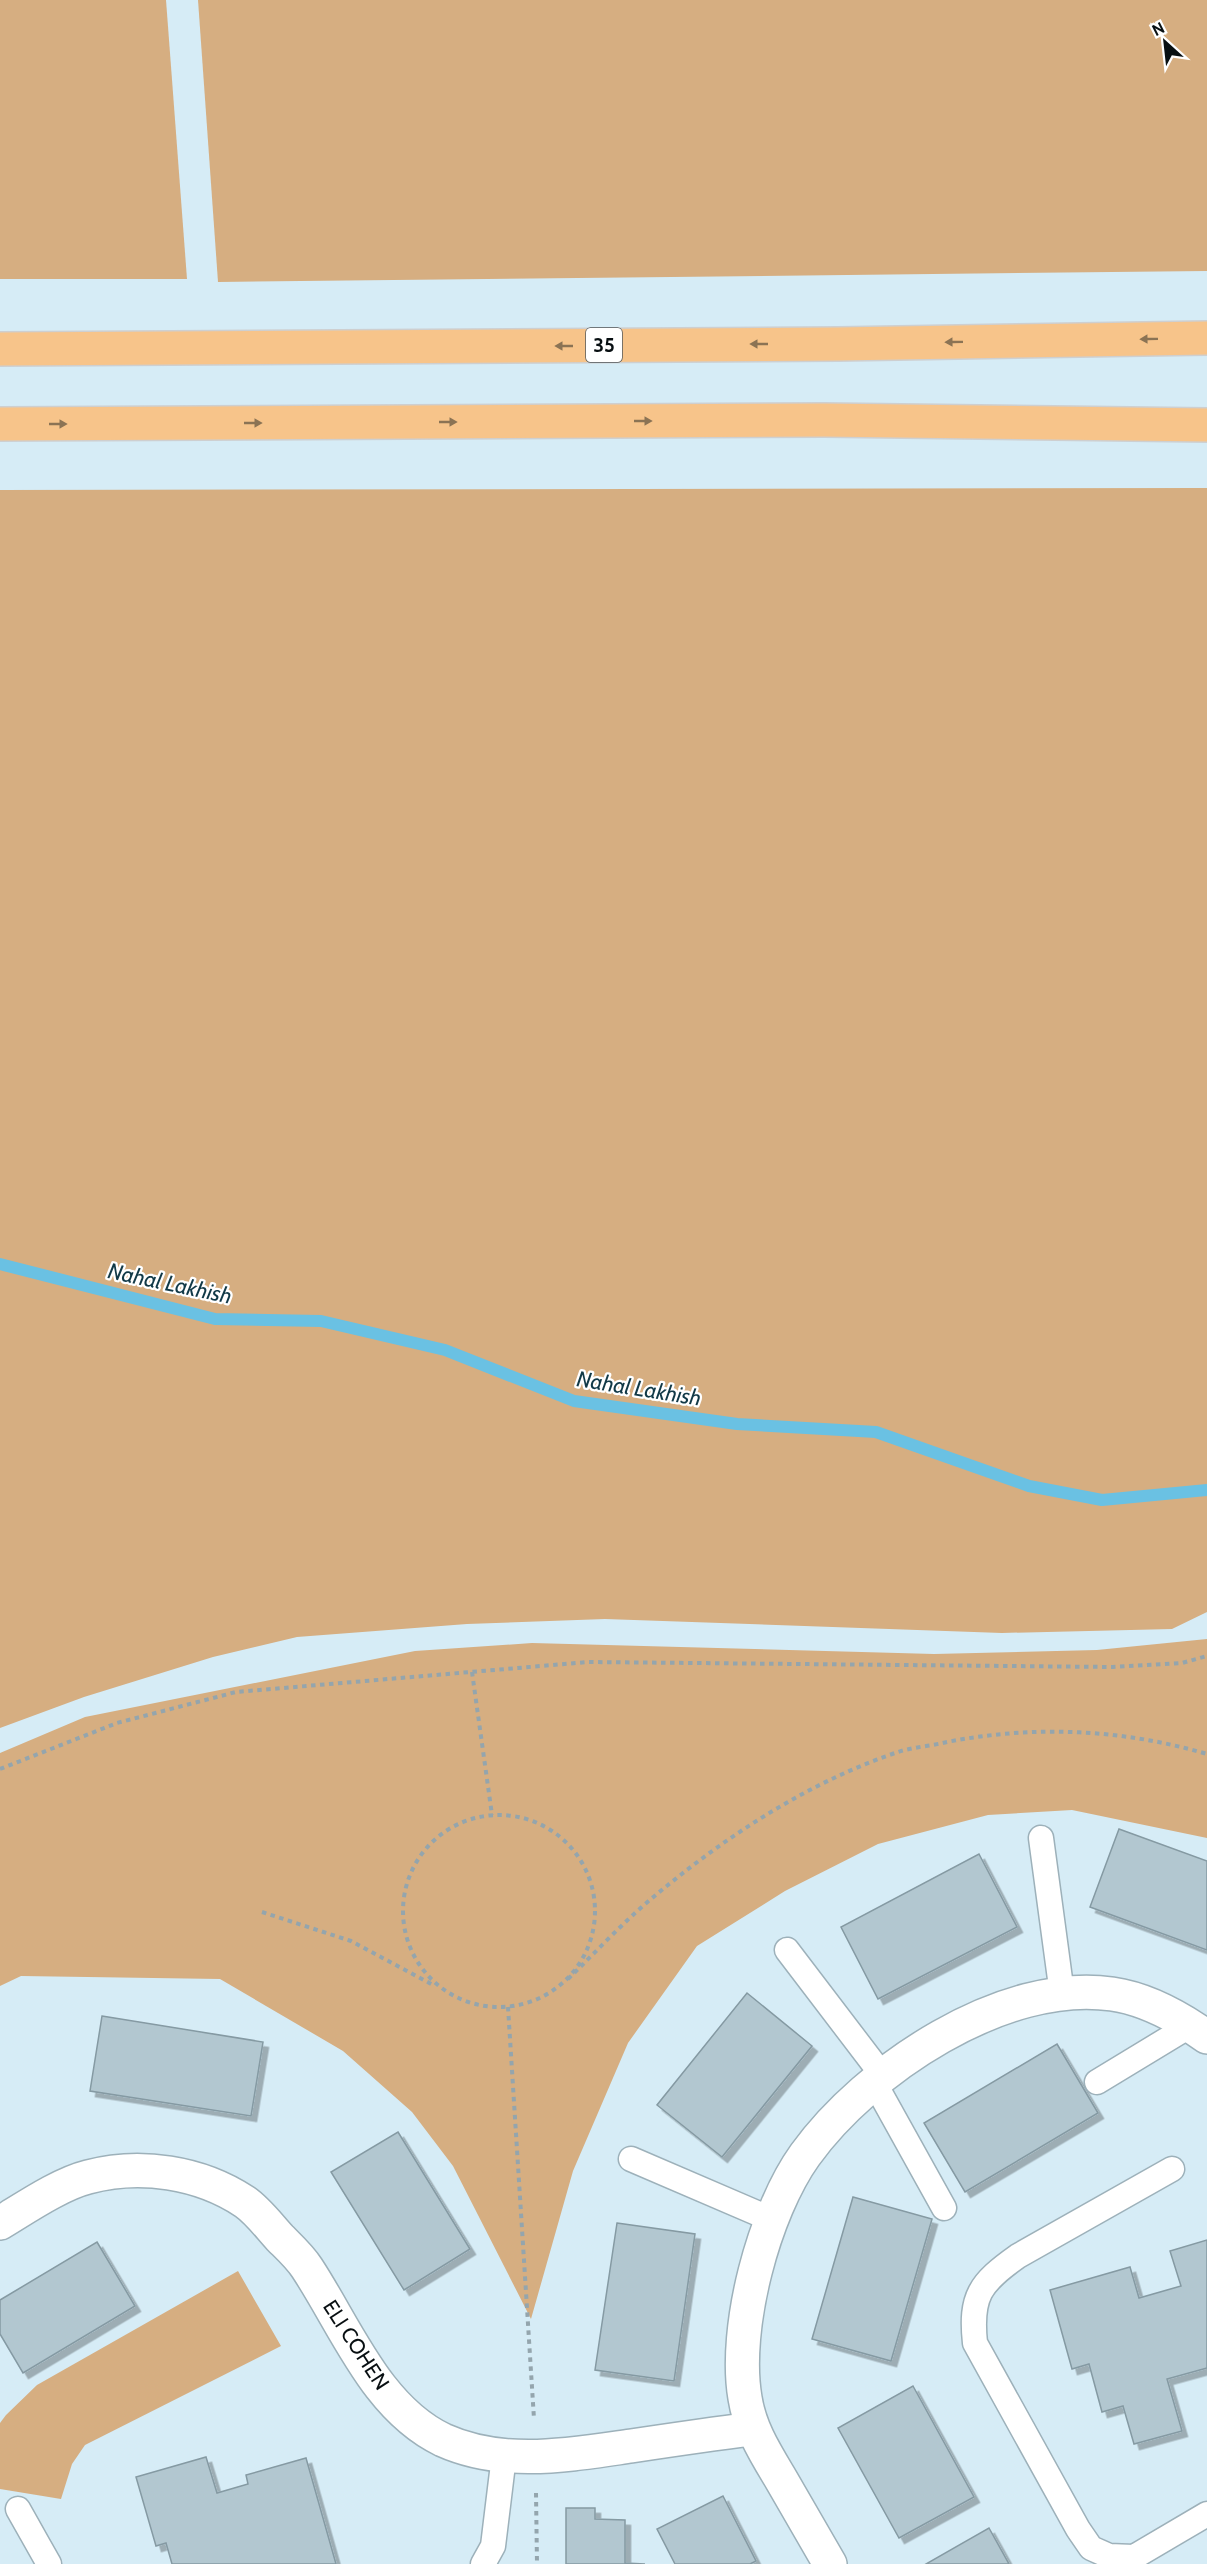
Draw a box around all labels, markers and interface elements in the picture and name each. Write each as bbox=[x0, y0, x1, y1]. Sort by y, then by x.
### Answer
north arrow bbox=[1135, 12, 1195, 72]
text: N bbox=[1149, 18, 1168, 40]
road number: 35 bbox=[586, 328, 622, 362]
one-way arrow bbox=[1139, 334, 1158, 344]
one-way arrow bbox=[944, 337, 963, 347]
one-way arrow bbox=[749, 339, 768, 349]
one-way arrow bbox=[554, 341, 573, 350]
one-way arrow bbox=[634, 416, 653, 426]
one-way arrow bbox=[439, 417, 458, 427]
one-way arrow bbox=[244, 418, 263, 428]
one-way arrow bbox=[49, 419, 68, 429]
water label: Nahal Lakhish bbox=[106, 1257, 234, 1310]
water label: Nahal Lakhish bbox=[575, 1365, 703, 1412]
street label: ELI COHEN bbox=[318, 2295, 395, 2394]

